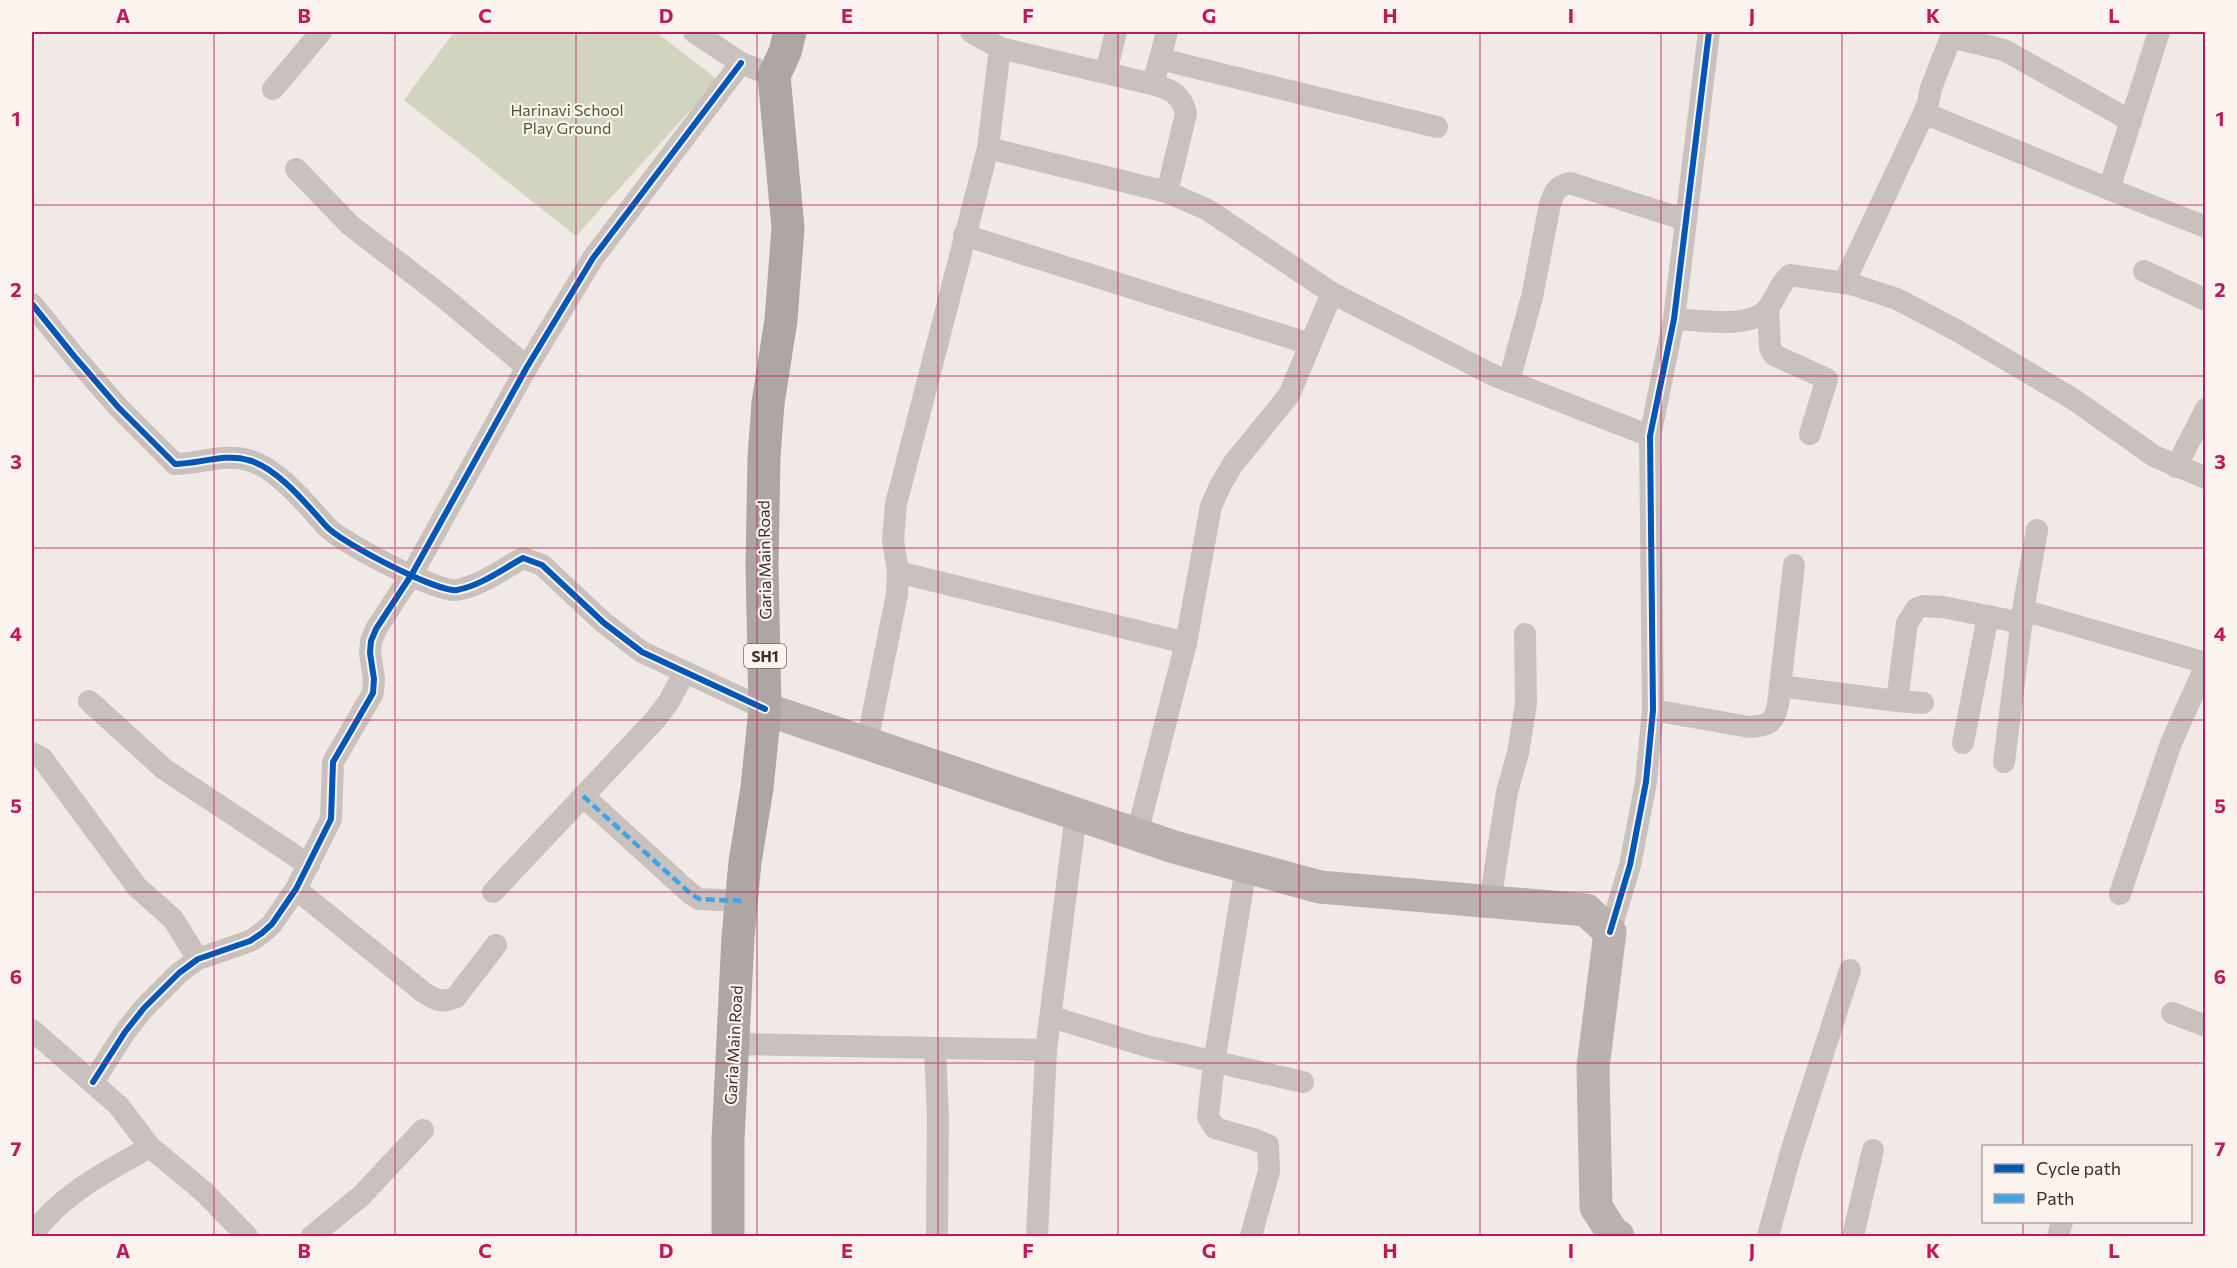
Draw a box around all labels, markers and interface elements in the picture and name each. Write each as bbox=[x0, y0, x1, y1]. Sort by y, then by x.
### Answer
text: A bbox=[116, 3, 130, 27]
text: B bbox=[297, 3, 311, 27]
text: C bbox=[478, 3, 492, 27]
text: D bbox=[659, 3, 673, 27]
text: E bbox=[841, 3, 853, 27]
text: F bbox=[1022, 3, 1034, 27]
text: G bbox=[1202, 3, 1216, 27]
text: H bbox=[1383, 3, 1398, 27]
text: I bbox=[1568, 3, 1574, 27]
text: J bbox=[1749, 3, 1755, 27]
text: K bbox=[1926, 3, 1940, 27]
text: L bbox=[2108, 3, 2120, 27]
park label: Harinavi School Play Ground bbox=[510, 100, 624, 137]
text: 1 bbox=[11, 106, 21, 130]
text: 1 bbox=[2215, 106, 2225, 130]
text: 2 bbox=[10, 277, 22, 301]
text: 2 bbox=[2214, 277, 2226, 301]
text: 3 bbox=[10, 449, 22, 473]
text: 3 bbox=[2214, 449, 2226, 473]
street label: Garia Main Road bbox=[753, 500, 775, 620]
text: 4 bbox=[10, 621, 22, 645]
text: 4 bbox=[2214, 621, 2226, 645]
road number: SH1 bbox=[744, 644, 786, 668]
text: 5 bbox=[10, 793, 22, 817]
text: 5 bbox=[2214, 793, 2226, 817]
text: 6 bbox=[10, 964, 22, 988]
text: 6 bbox=[2214, 964, 2226, 988]
street label: Garia Main Road bbox=[720, 985, 746, 1105]
text: 7 bbox=[11, 1136, 22, 1160]
text: 7 bbox=[2215, 1136, 2226, 1160]
legend bbox=[1982, 1145, 2192, 1223]
text: Cycle path bbox=[2036, 1157, 2121, 1179]
text: Path bbox=[2036, 1187, 2074, 1209]
text: A bbox=[116, 1238, 130, 1262]
text: B bbox=[297, 1238, 311, 1262]
text: C bbox=[478, 1238, 492, 1262]
text: D bbox=[659, 1238, 673, 1262]
text: E bbox=[841, 1238, 853, 1262]
text: F bbox=[1022, 1238, 1034, 1262]
text: G bbox=[1202, 1238, 1216, 1262]
text: H bbox=[1383, 1238, 1398, 1262]
text: I bbox=[1568, 1238, 1574, 1262]
text: J bbox=[1749, 1238, 1755, 1262]
text: K bbox=[1926, 1238, 1940, 1262]
text: L bbox=[2108, 1238, 2120, 1262]

